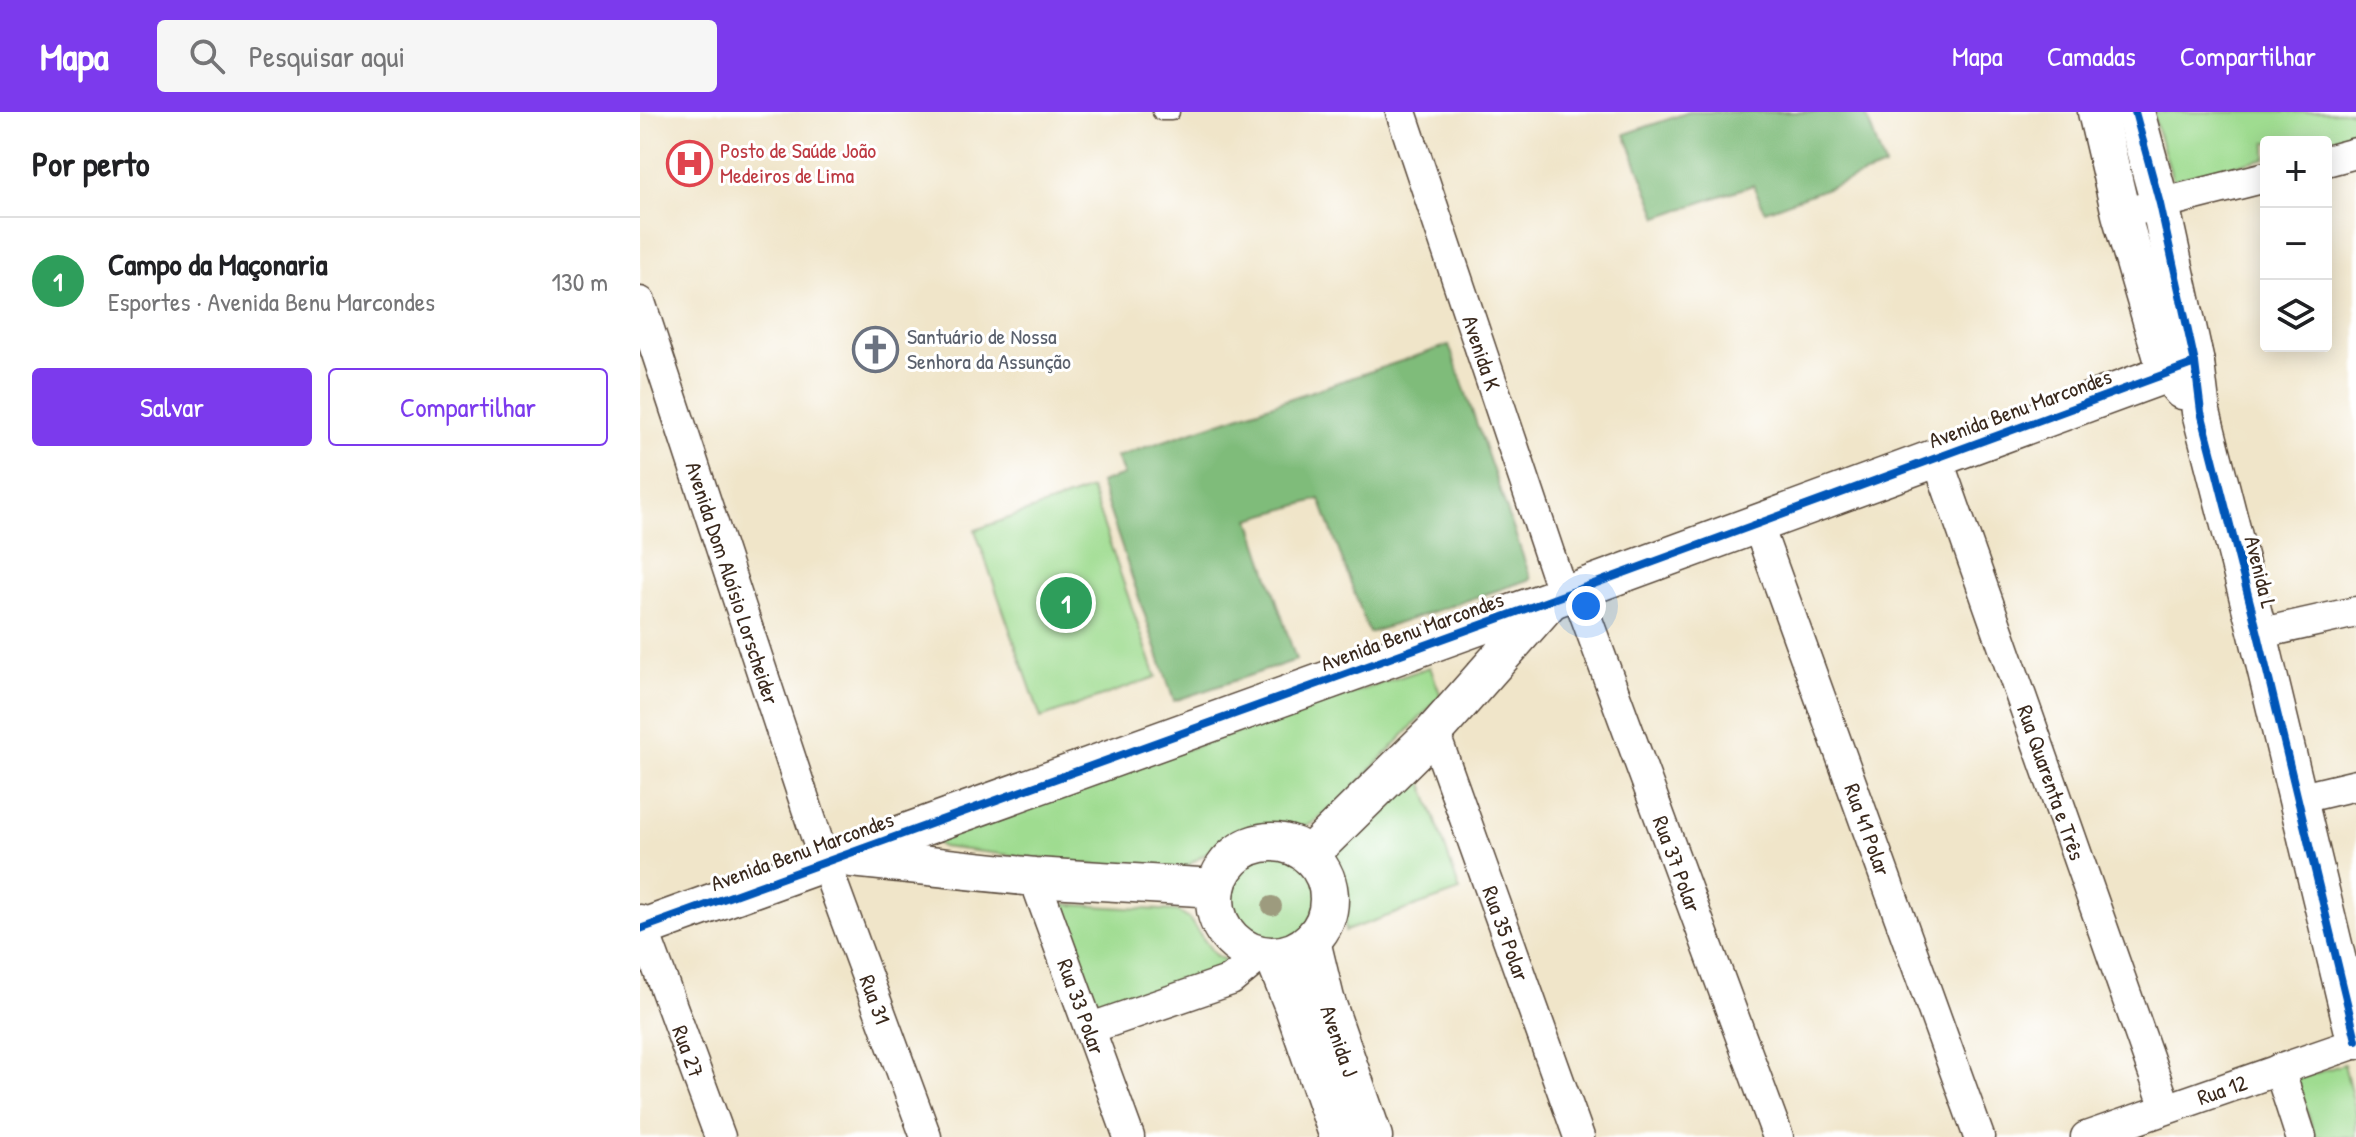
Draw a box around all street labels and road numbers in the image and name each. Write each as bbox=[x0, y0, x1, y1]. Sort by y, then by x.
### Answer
street label: Avenida K bbox=[1455, 312, 1508, 395]
street label: Avenida Benu Marcondes bbox=[1924, 361, 2116, 455]
street label: Avenida Dom Aloísio Lorscheider bbox=[679, 458, 787, 709]
street label: Avenida L bbox=[2238, 533, 2284, 611]
street label: Avenida Benu Marcondes bbox=[1316, 584, 1508, 678]
street label: Rua Quarenta e Três bbox=[2010, 701, 2092, 864]
street label: Rua 41 Polar bbox=[1837, 779, 1898, 880]
street label: Avenida Benu Marcondes bbox=[706, 804, 898, 898]
street label: Rua 37 Polar bbox=[1646, 811, 1709, 917]
street label: Rua 35 Polar bbox=[1475, 882, 1537, 986]
street label: Rua 33 Polar bbox=[1050, 955, 1113, 1059]
street label: Rua 31 bbox=[852, 971, 898, 1028]
street label: Avenida J bbox=[1313, 1001, 1366, 1081]
street label: Rua 27 bbox=[665, 1021, 712, 1082]
street label: Rua 12 bbox=[2193, 1067, 2252, 1112]

